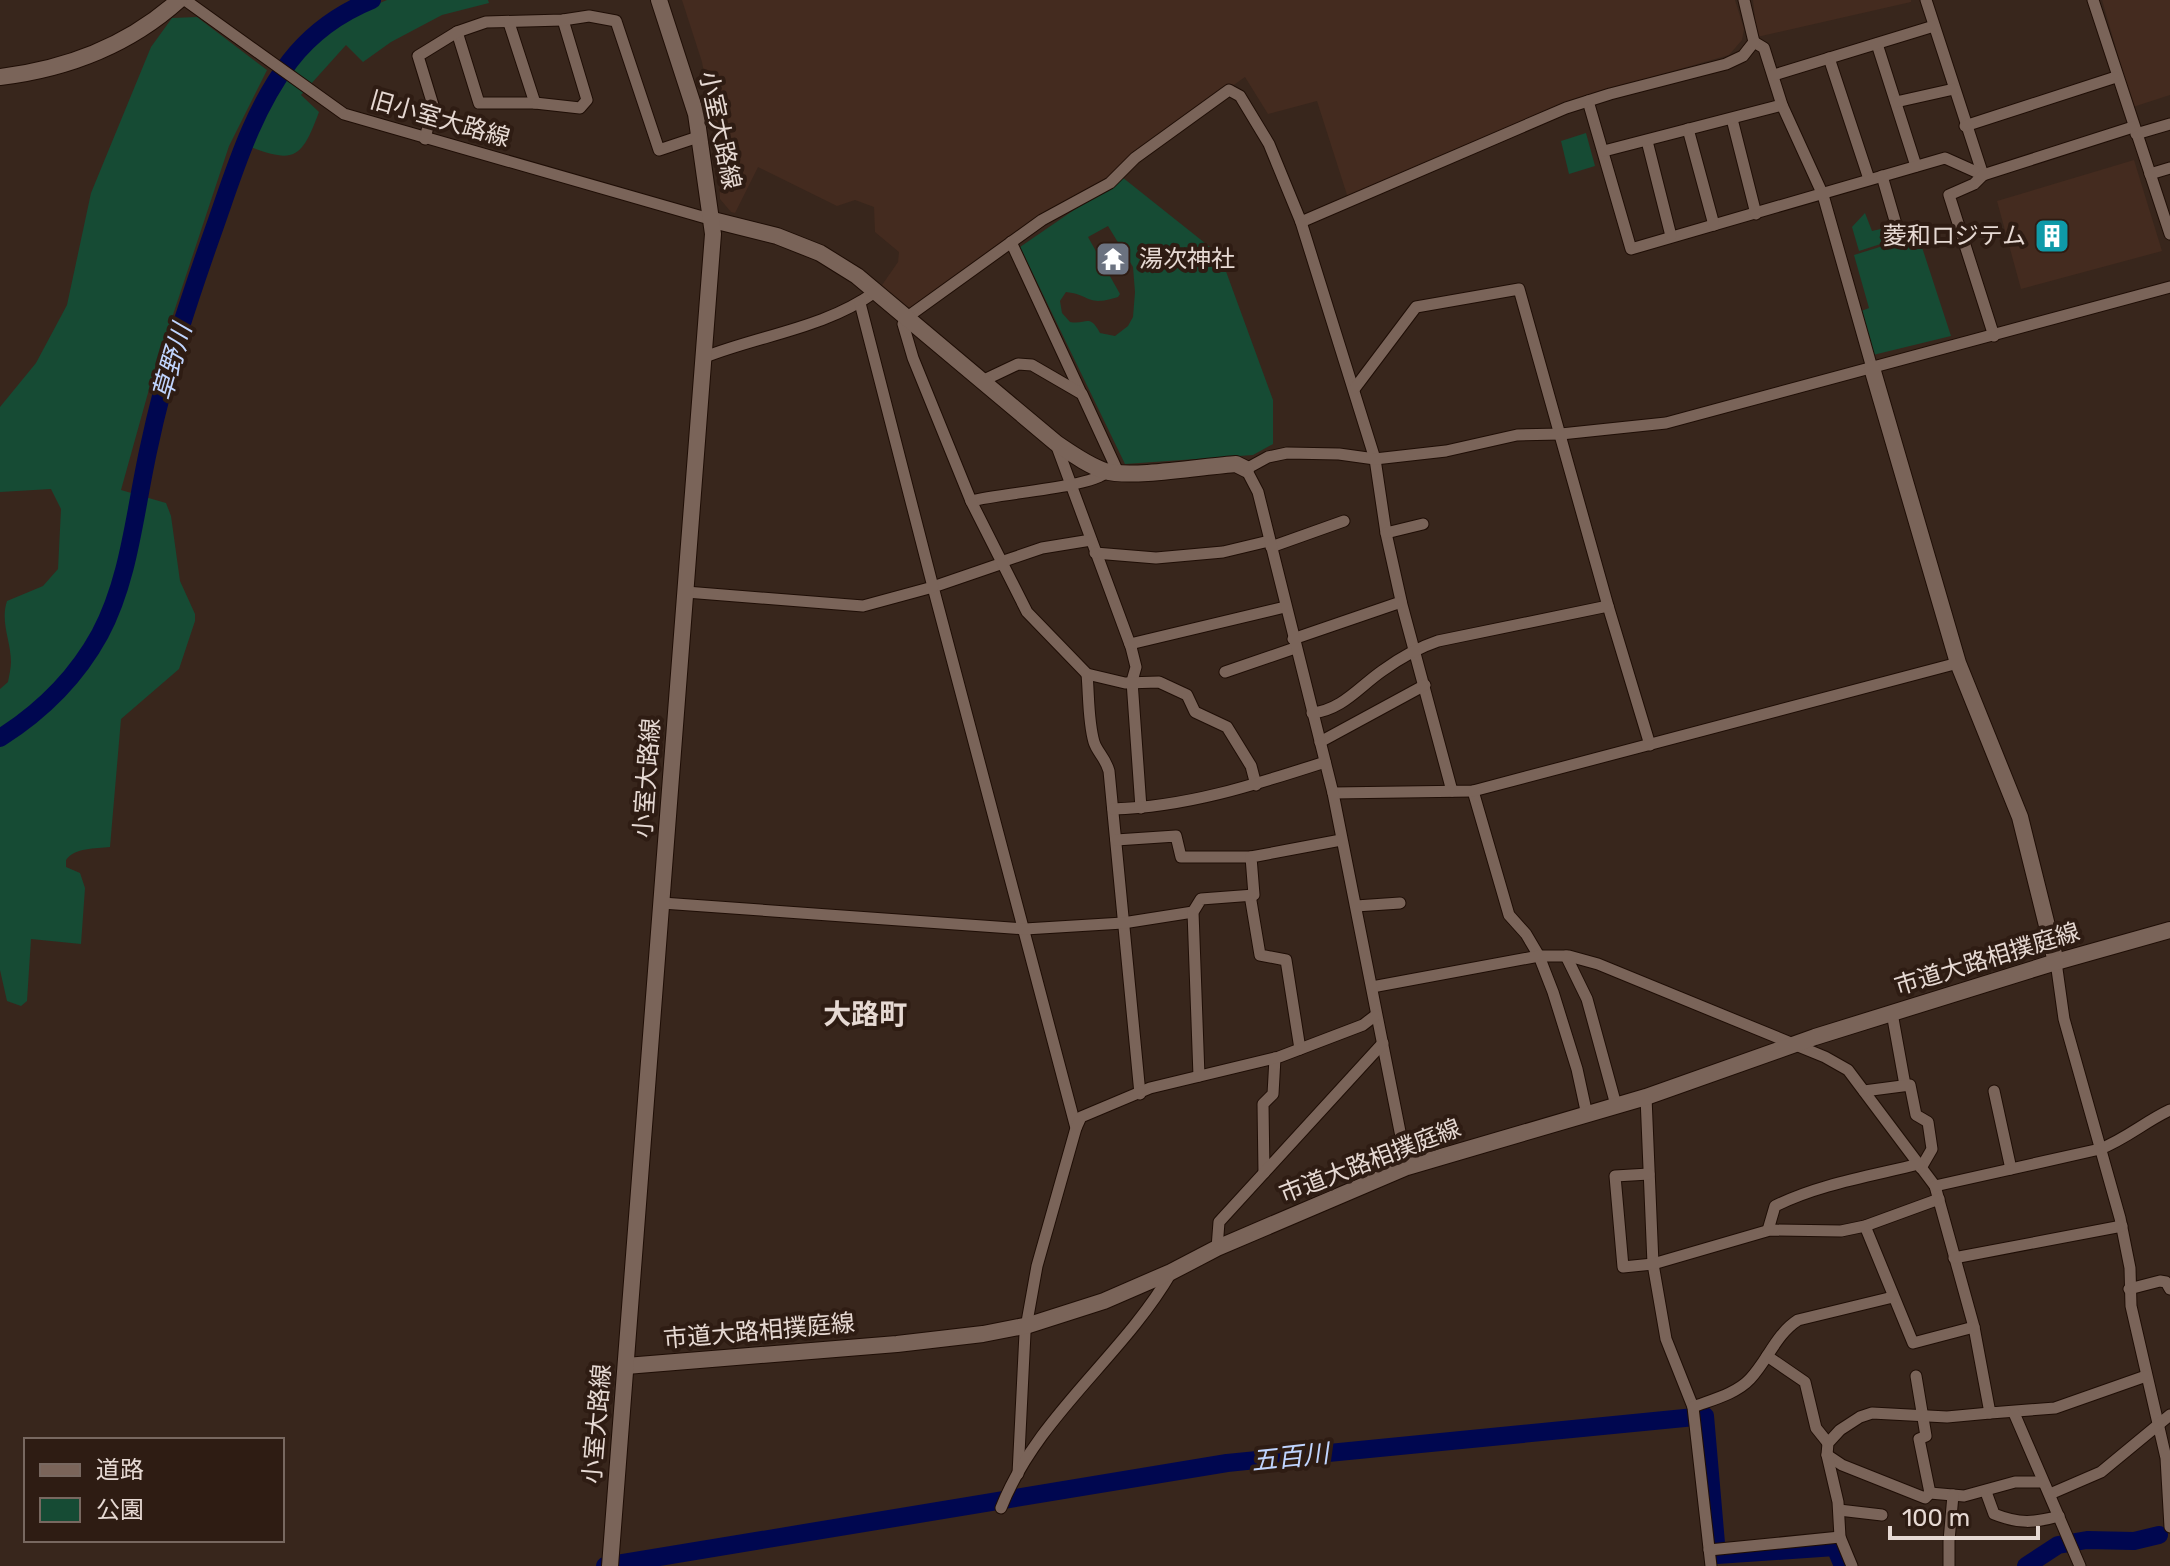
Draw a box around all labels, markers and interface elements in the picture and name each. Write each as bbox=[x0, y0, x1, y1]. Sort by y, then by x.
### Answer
street label: 小室大路線 bbox=[694, 68, 746, 192]
street label: 旧小室大路線 bbox=[367, 86, 513, 152]
building icon: 菱和ロジテム bbox=[2033, 217, 2071, 255]
place label: 菱和ロジテム bbox=[1883, 222, 2026, 250]
temple icon: 湯次神社 bbox=[1094, 240, 1132, 278]
place label: 湯次神社 bbox=[1139, 245, 1235, 273]
water label: 草野川 bbox=[147, 317, 199, 404]
street label: 小室大路線 bbox=[629, 717, 665, 839]
street label: 市道大路相撲庭線 bbox=[1891, 918, 2083, 1000]
district label: 大路町 bbox=[823, 998, 907, 1031]
street label: 市道大路相撲庭線 bbox=[1275, 1114, 1465, 1208]
street label: 市道大路相撲庭線 bbox=[662, 1309, 856, 1353]
street label: 小室大路線 bbox=[578, 1363, 616, 1485]
legend bbox=[24, 1438, 284, 1542]
water label: 五百川 bbox=[1250, 1438, 1333, 1477]
text: 道路 bbox=[96, 1456, 144, 1484]
scale bar bbox=[1890, 1490, 2038, 1540]
text: 公園 bbox=[96, 1496, 144, 1524]
text: 100 m bbox=[1902, 1504, 1970, 1532]

